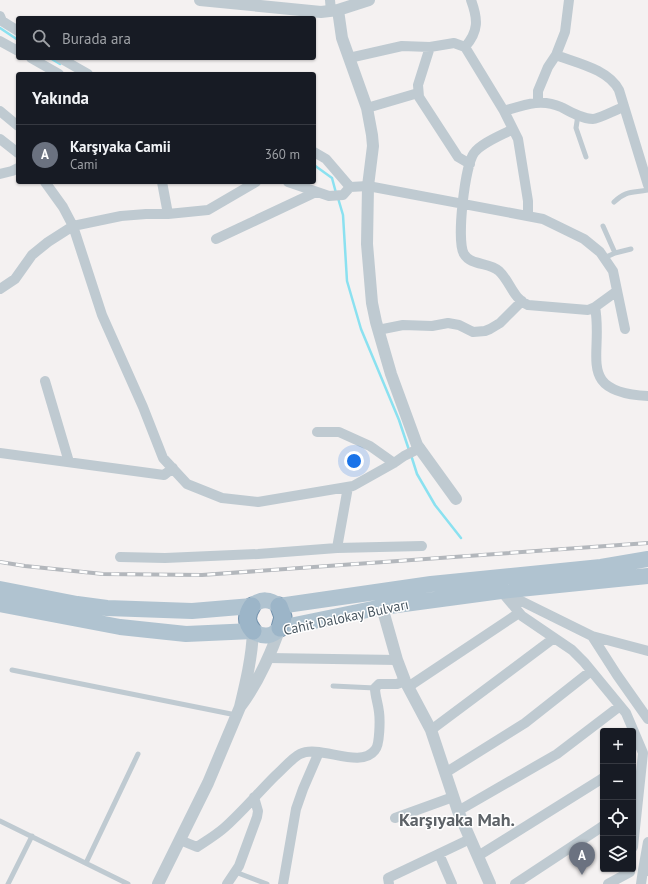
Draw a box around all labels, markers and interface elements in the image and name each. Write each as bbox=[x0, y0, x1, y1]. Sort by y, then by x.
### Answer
search box bbox=[16, 16, 316, 60]
icon: search bbox=[30, 27, 52, 49]
text: Burada ara bbox=[62, 29, 131, 48]
text: Yakında bbox=[32, 87, 89, 109]
text: Karşıyaka Camii bbox=[70, 137, 171, 156]
text: A bbox=[41, 146, 49, 163]
text: 360 m bbox=[265, 146, 300, 163]
text: Cami bbox=[70, 156, 98, 173]
your location bbox=[344, 451, 364, 471]
street label: Cahit Dalokay Bulvarı bbox=[282, 595, 410, 639]
map controls bbox=[600, 728, 636, 872]
button: + bbox=[600, 728, 636, 764]
button: − bbox=[600, 764, 636, 800]
button: locate bbox=[600, 800, 636, 836]
district label: Karşıyaka Mah. bbox=[399, 808, 515, 831]
button: layers bbox=[600, 836, 636, 872]
pin: A bbox=[569, 842, 595, 875]

